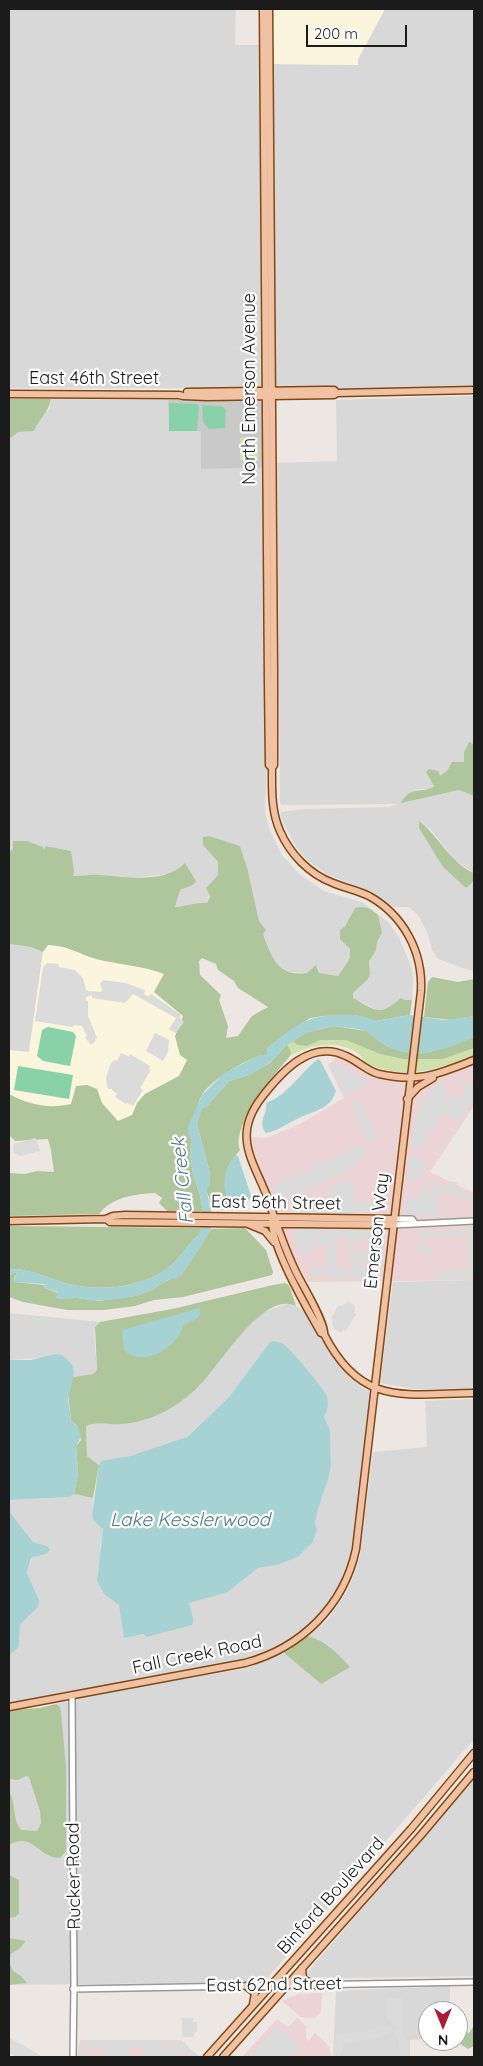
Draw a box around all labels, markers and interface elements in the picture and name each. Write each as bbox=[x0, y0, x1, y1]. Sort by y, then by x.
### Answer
scale bar bbox=[308, 15, 409, 47]
text: 200 m bbox=[314, 24, 358, 43]
street label: North Emerson Avenue bbox=[239, 293, 261, 485]
street label: East 46th Street bbox=[29, 368, 159, 390]
water label: Fall Creek bbox=[167, 1137, 199, 1225]
street label: Emerson Way bbox=[360, 1172, 394, 1290]
street label: East 56th Street bbox=[211, 1191, 341, 1215]
water label: Lake Kesslerwood bbox=[110, 1509, 270, 1531]
street label: Fall Creek Road bbox=[130, 1631, 264, 1679]
street label: Rucker Road bbox=[62, 1822, 86, 1930]
street label: Binford Boulevard bbox=[273, 1833, 389, 1959]
street label: East 62nd Street bbox=[206, 1973, 342, 1997]
north arrow bbox=[418, 2001, 468, 2051]
text: N bbox=[438, 2031, 448, 2049]

